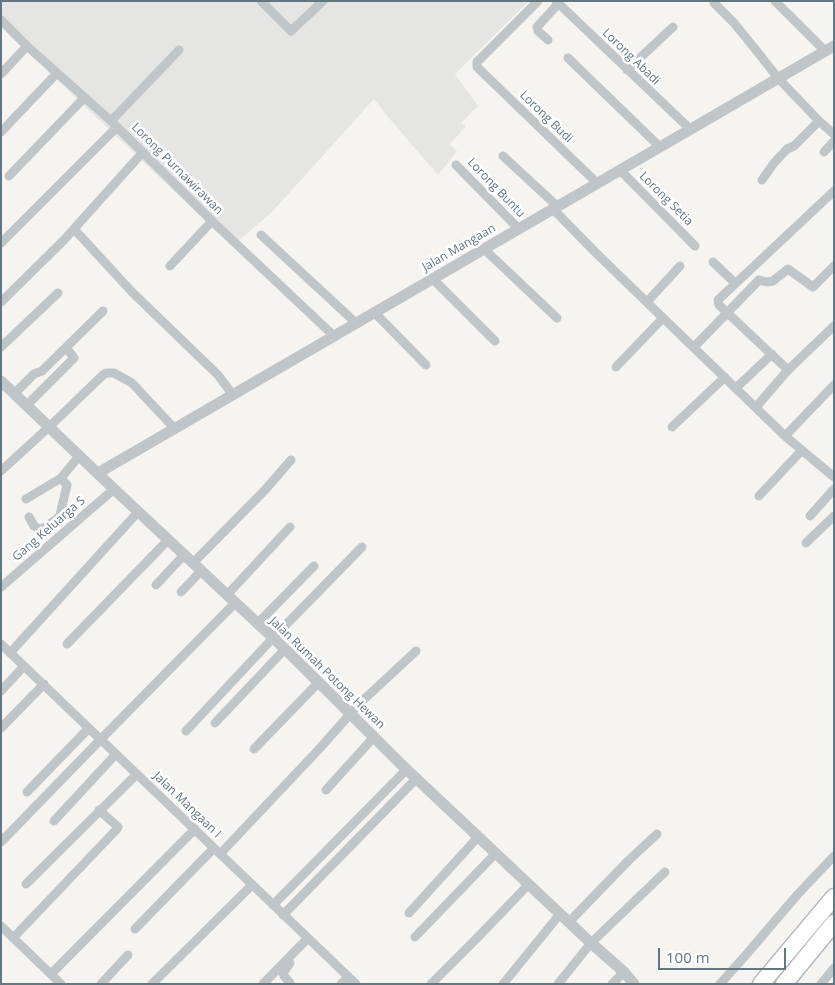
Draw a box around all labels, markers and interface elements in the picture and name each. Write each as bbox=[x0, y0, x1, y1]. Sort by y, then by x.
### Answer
street label: Lorong Abadi bbox=[599, 26, 663, 88]
street label: Lorong Budi bbox=[517, 88, 575, 146]
street label: Lorong Purnawirawan bbox=[128, 120, 226, 218]
street label: Lorong Buntu bbox=[464, 155, 528, 221]
street label: Lorong Setia bbox=[636, 169, 696, 229]
street label: Jalan Mangaan bbox=[420, 221, 498, 275]
street label: Gang Keluarga S bbox=[10, 494, 88, 564]
street label: Jalan Rumah Potong Hewan bbox=[266, 614, 388, 732]
street label: Jalan Mangaan I bbox=[150, 769, 224, 841]
scale bar bbox=[660, 938, 788, 970]
text: 100 m bbox=[666, 947, 710, 967]

